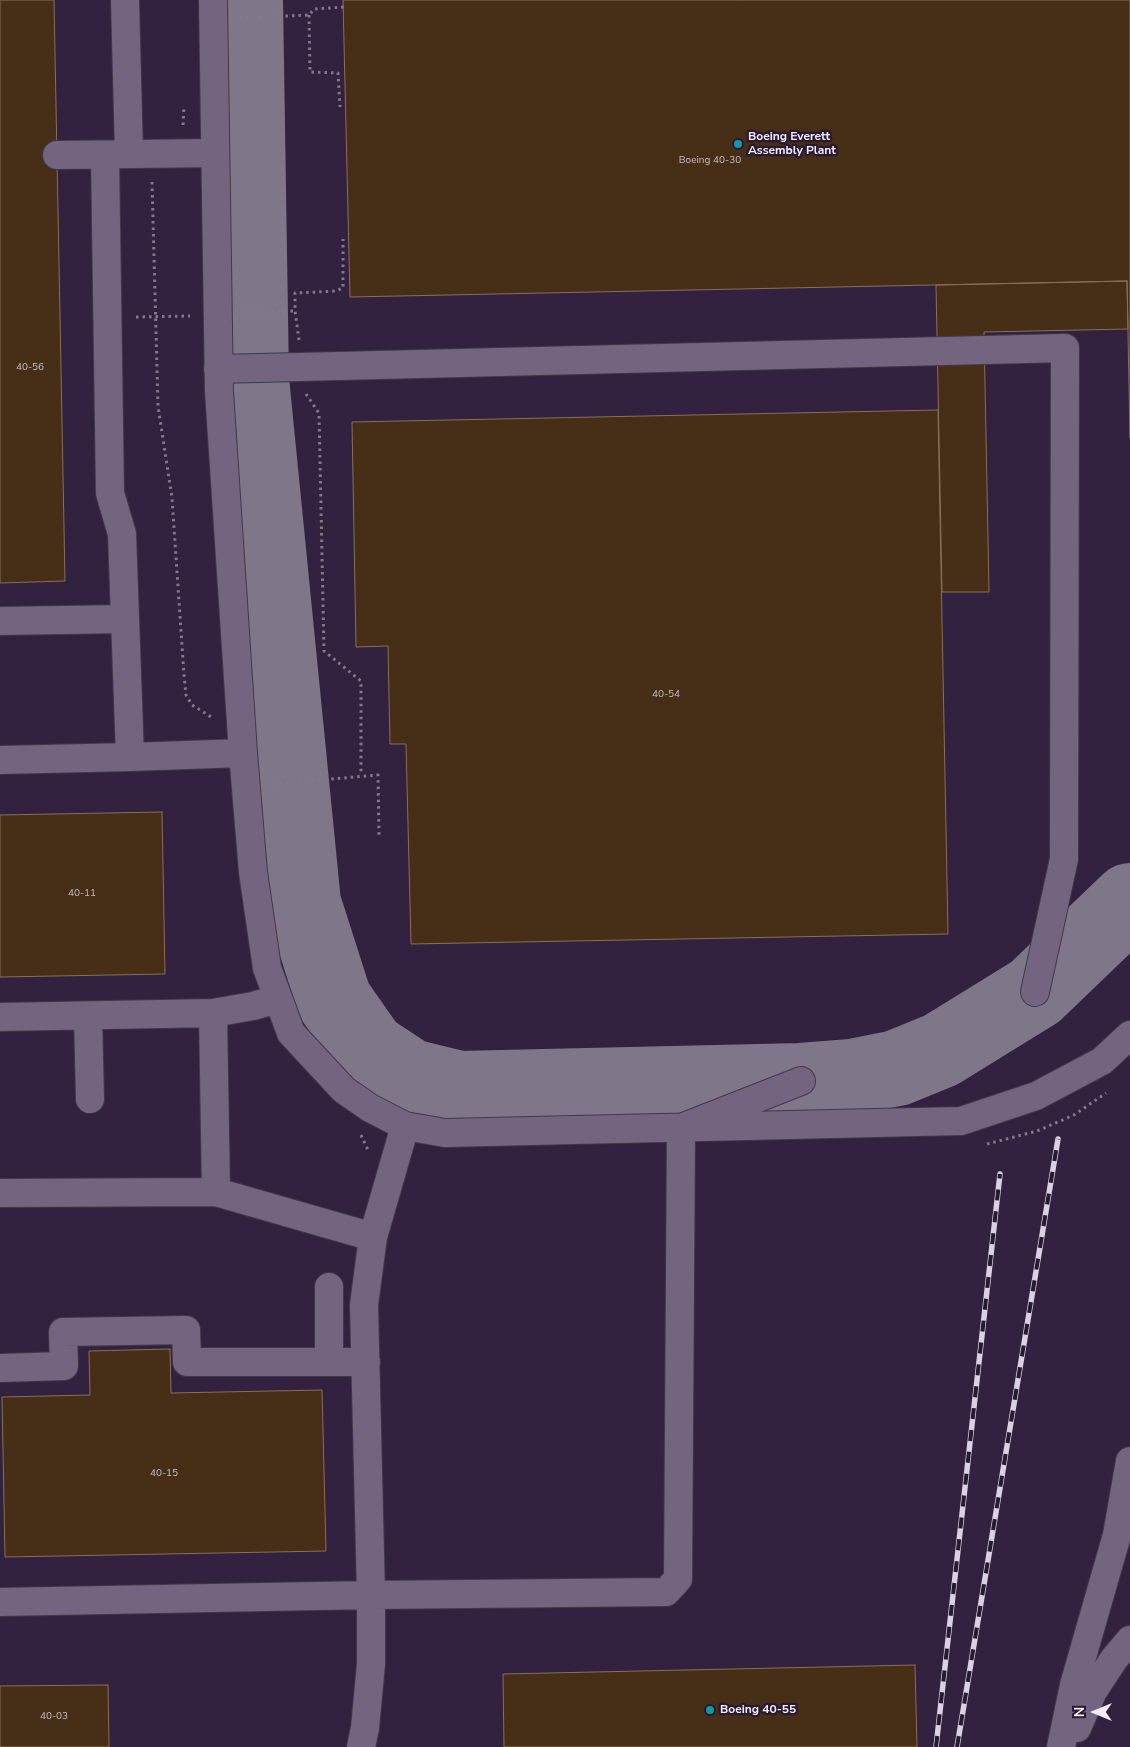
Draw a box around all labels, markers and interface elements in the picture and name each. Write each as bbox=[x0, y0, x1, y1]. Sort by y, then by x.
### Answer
place label: Boeing Everett Assembly Plant bbox=[748, 130, 836, 158]
marker: Boeing Everett Assembly Plant bbox=[732, 138, 744, 150]
house number: Boeing 40-30 bbox=[679, 155, 741, 167]
house number: 40-56 bbox=[16, 362, 44, 374]
house number: 40-54 bbox=[652, 689, 680, 701]
house number: 40-11 bbox=[68, 888, 96, 900]
house number: 40-15 bbox=[150, 1468, 178, 1480]
north arrow bbox=[1070, 1687, 1120, 1737]
place label: Boeing 40-55 bbox=[720, 1703, 796, 1717]
marker: Boeing 40-55 bbox=[704, 1704, 716, 1716]
text: N bbox=[1070, 1707, 1089, 1717]
house number: 40-03 bbox=[40, 1711, 68, 1723]

